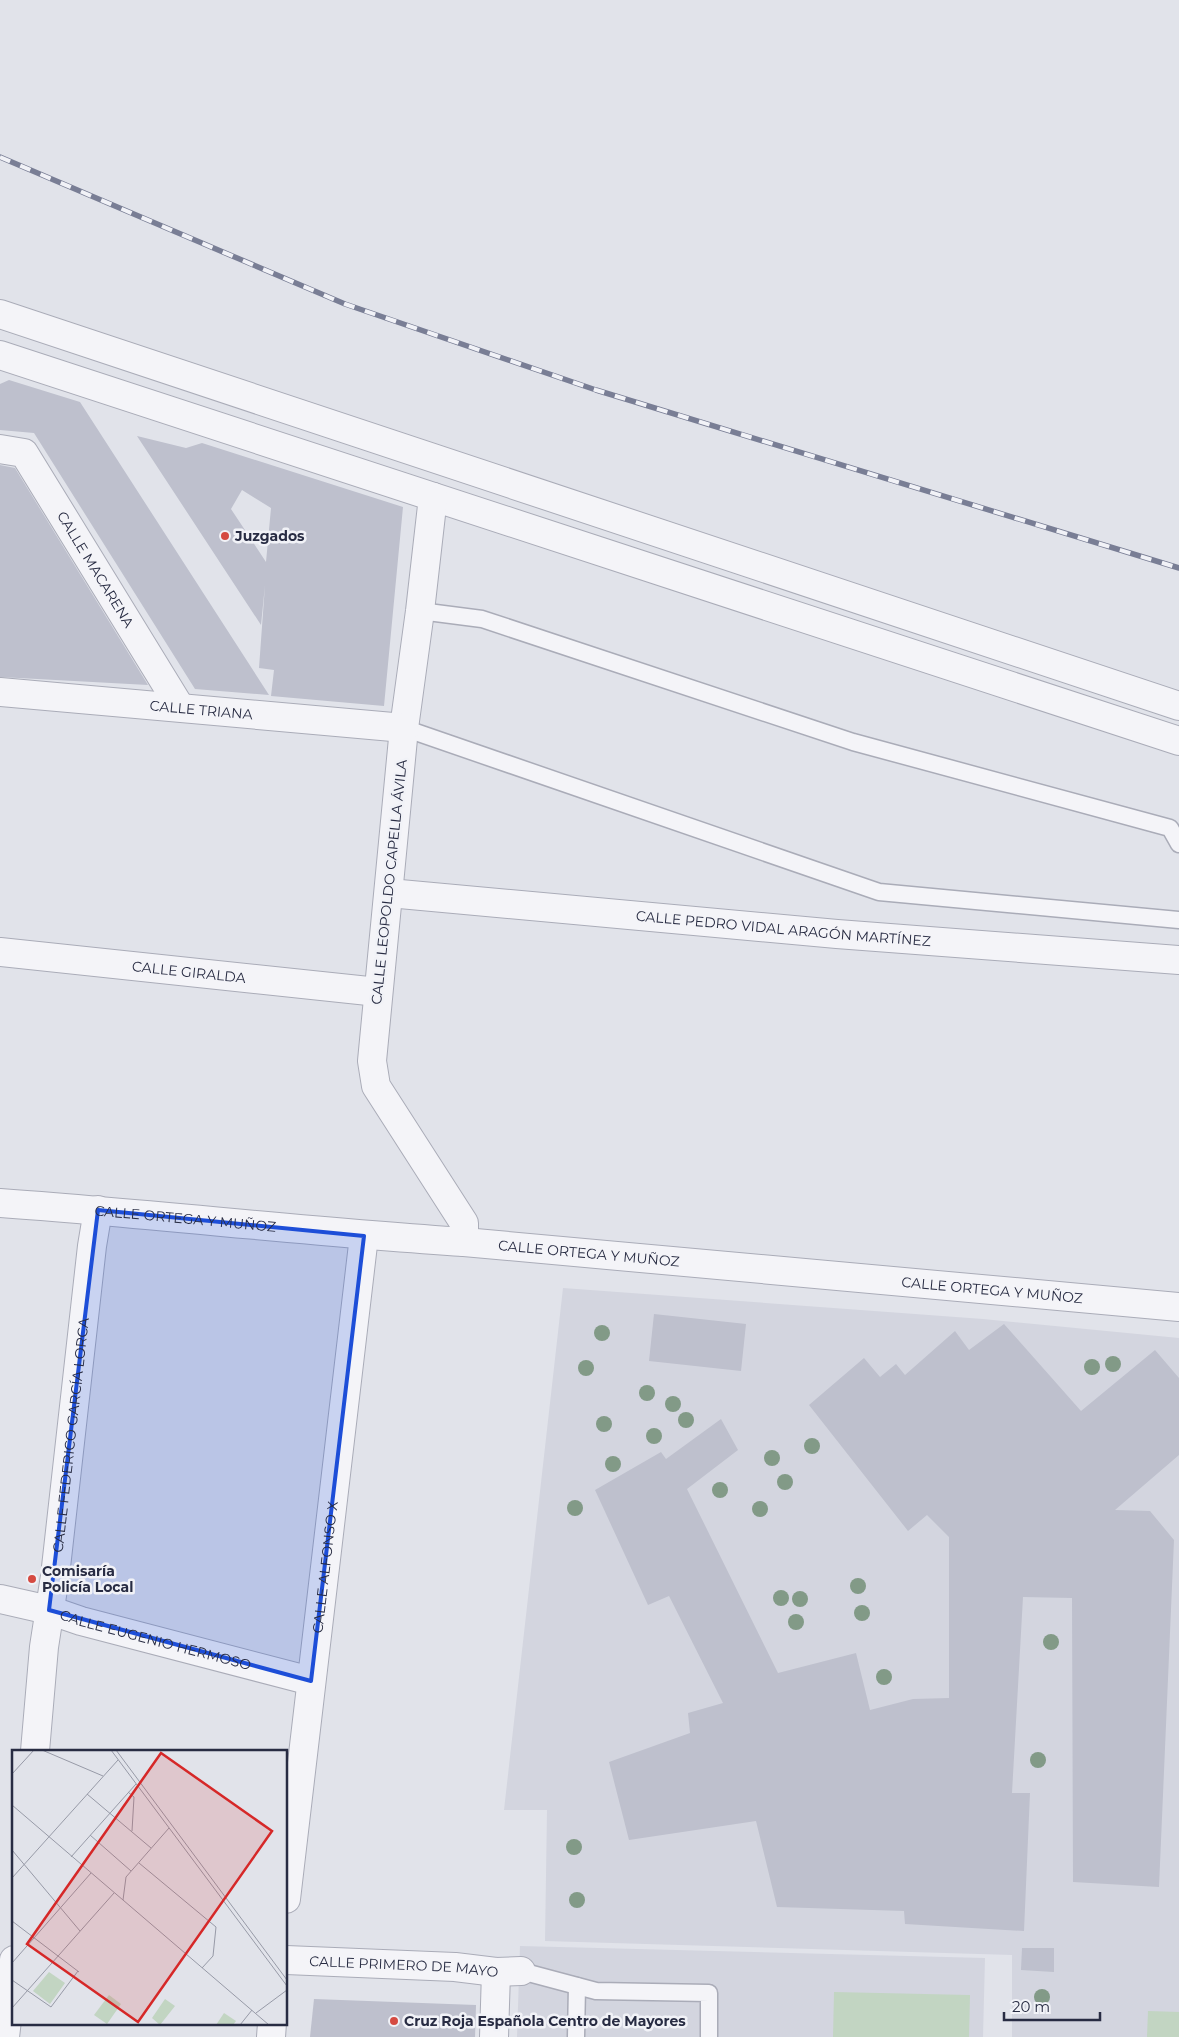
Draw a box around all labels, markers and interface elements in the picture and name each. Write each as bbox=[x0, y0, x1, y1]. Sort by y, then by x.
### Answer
street label: CALLE MACARENA bbox=[53, 508, 139, 632]
place label: Juzgados bbox=[234, 527, 305, 545]
marker: Juzgados bbox=[219, 530, 231, 542]
street label: CALLE TRIANA bbox=[149, 696, 254, 724]
street label: CALLE LEOPOLDO CAPELLA ÁVILA bbox=[367, 758, 411, 1005]
street label: CALLE PEDRO VIDAL ARAGÓN MARTÍNEZ bbox=[635, 907, 932, 950]
street label: CALLE GIRALDA bbox=[131, 957, 248, 987]
street label: CALLE ORTEGA Y MUÑOZ bbox=[94, 1202, 277, 1236]
street label: CALLE ORTEGA Y MUÑOZ bbox=[497, 1236, 680, 1271]
street label: CALLE ORTEGA Y MUÑOZ bbox=[901, 1273, 1084, 1307]
street label: CALLE FEDERICO GARCÍA LORCA bbox=[49, 1316, 93, 1554]
street label: CALLE ALFONSO X bbox=[308, 1500, 342, 1634]
place label: Comisaría Policía Local bbox=[42, 1562, 133, 1596]
marker: Comisaría Policía Local bbox=[26, 1573, 38, 1585]
street label: CALLE EUGENIO HERMOSO bbox=[58, 1605, 253, 1674]
inset map bbox=[12, 1750, 288, 2024]
street label: CALLE PRIMERO DE MAYO bbox=[309, 1952, 500, 1981]
scale bar bbox=[1004, 1990, 1100, 2022]
text: 20 m bbox=[1012, 1997, 1050, 2016]
place label: Cruz Roja Española Centro de Mayores bbox=[404, 2012, 686, 2030]
marker: Cruz Roja Española Centro de Mayores bbox=[388, 2015, 400, 2027]

